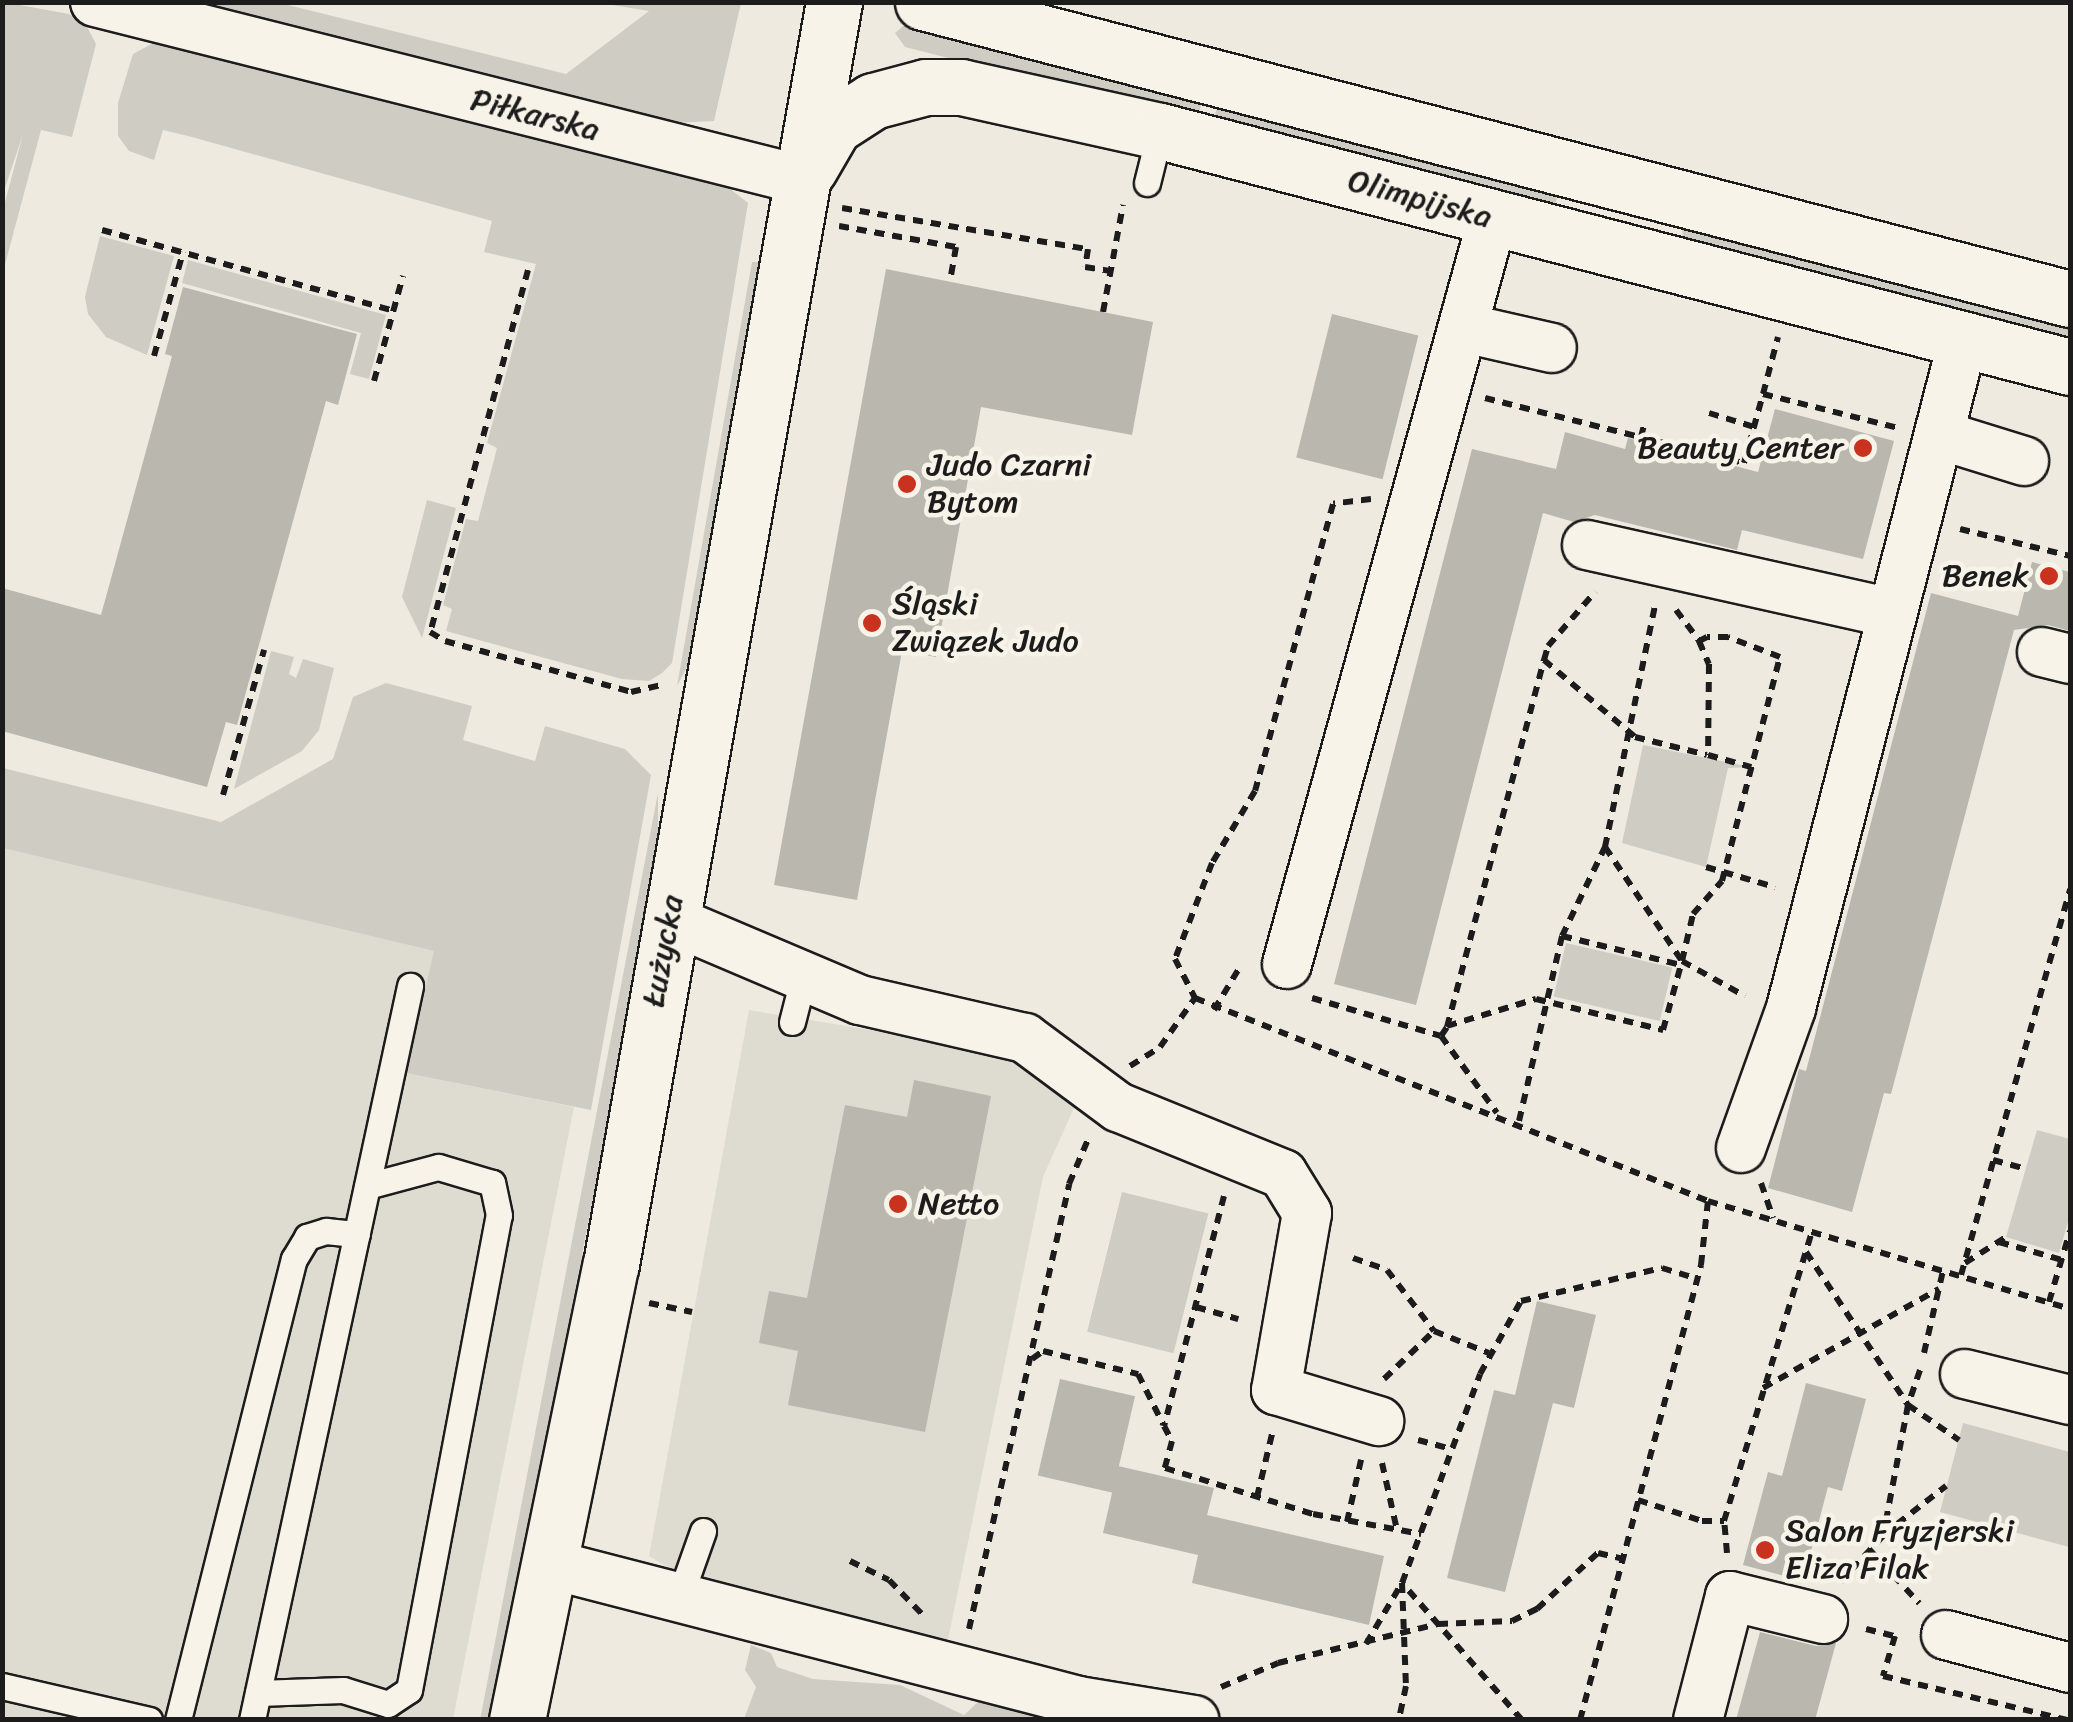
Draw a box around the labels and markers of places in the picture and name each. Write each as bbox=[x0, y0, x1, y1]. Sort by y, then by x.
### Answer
place label: Beauty Center bbox=[1637, 429, 1843, 467]
marker: Beauty Center bbox=[1852, 437, 1874, 459]
place label: Judo Czarni Bytom bbox=[927, 447, 1091, 522]
marker: Judo Czarni Bytom bbox=[896, 473, 918, 495]
place label: Benek bbox=[1942, 557, 2029, 595]
marker: Benek bbox=[2038, 565, 2060, 587]
place label: Śląski Związek Judo bbox=[892, 586, 1079, 661]
marker: Śląski Związek Judo bbox=[861, 612, 883, 634]
place label: Netto bbox=[918, 1185, 999, 1223]
marker: Netto bbox=[887, 1193, 909, 1215]
place label: Salon Fryzjerski Eliza Filak bbox=[1785, 1513, 2013, 1588]
marker: Salon Fryzjerski Eliza Filak bbox=[1754, 1539, 1776, 1561]

